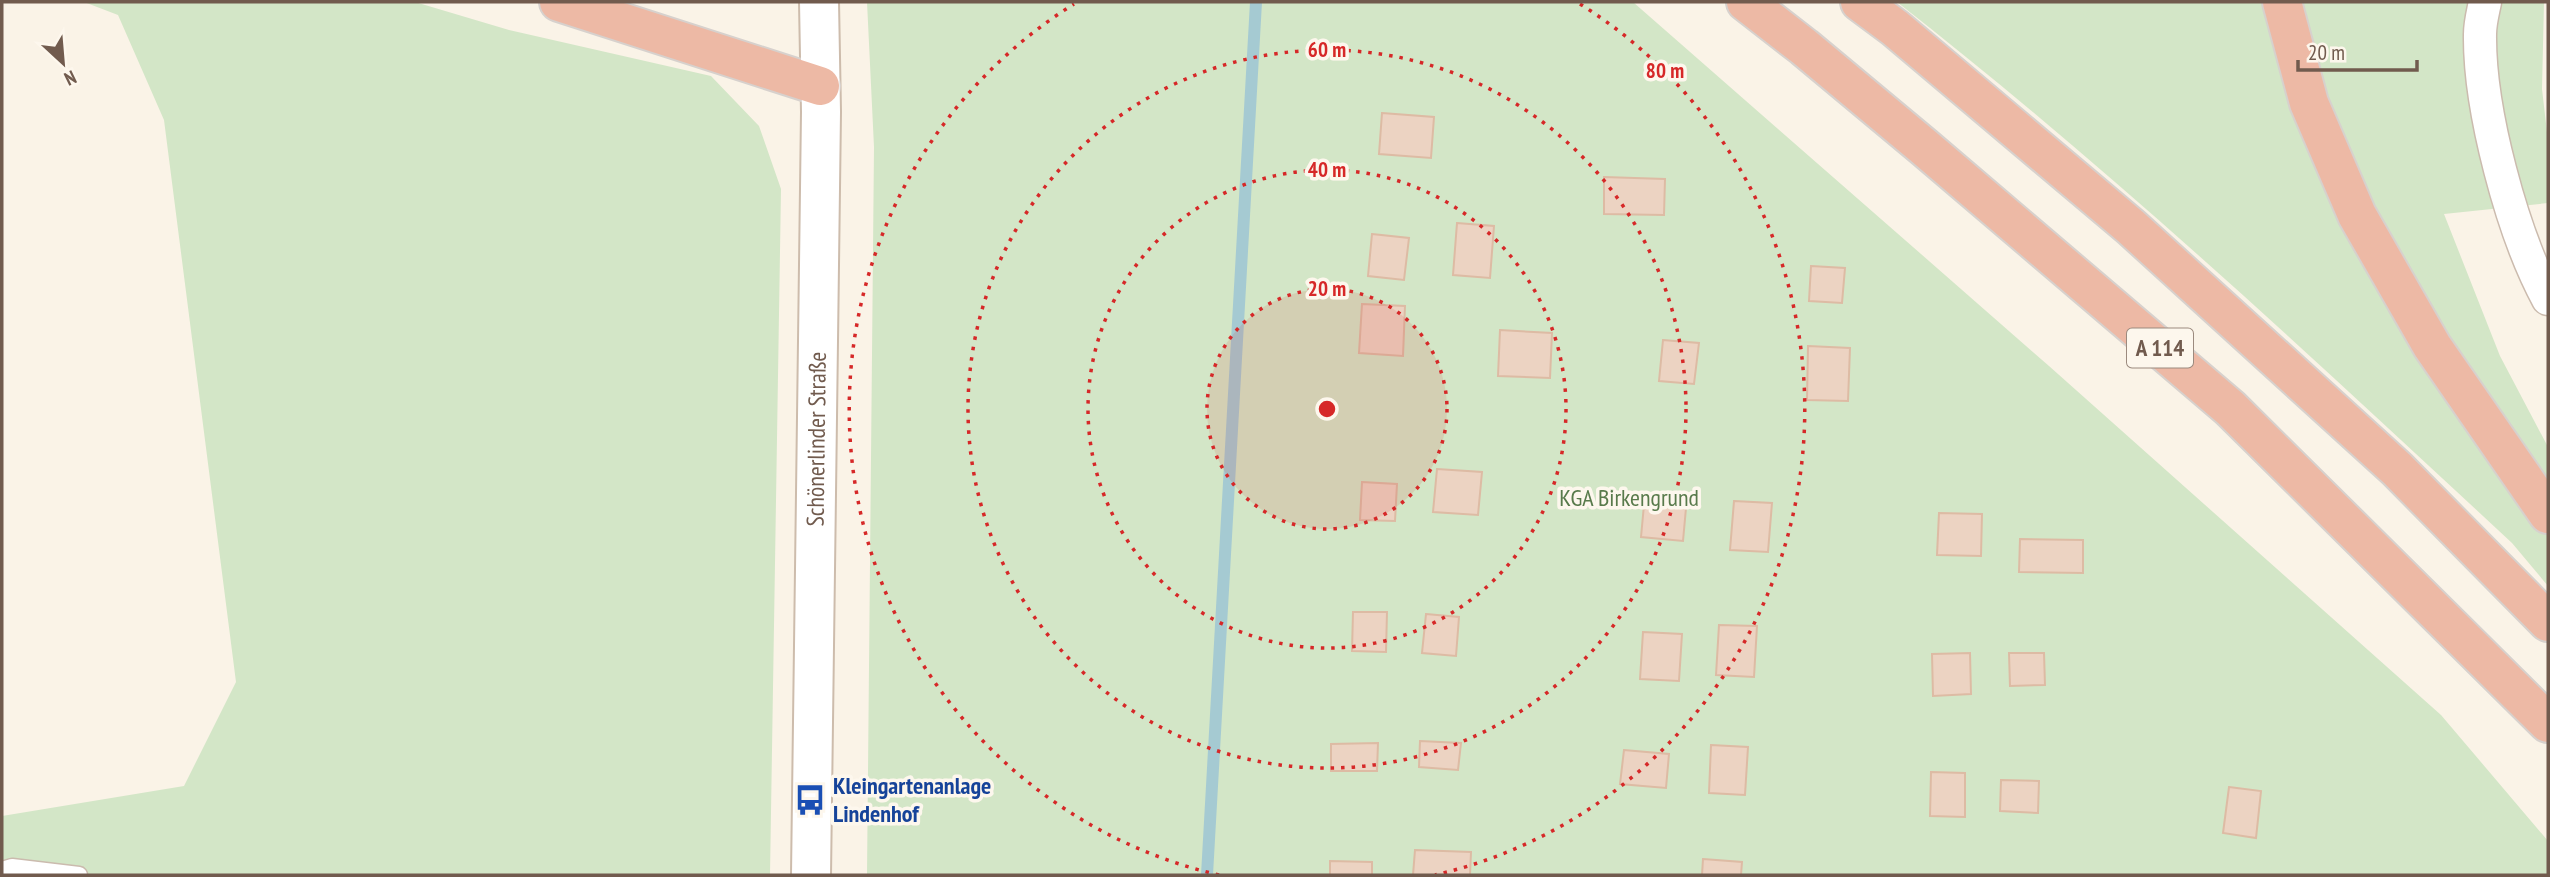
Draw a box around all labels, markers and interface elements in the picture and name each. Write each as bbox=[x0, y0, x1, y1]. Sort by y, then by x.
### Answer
north arrow bbox=[28, 28, 98, 98]
scale bar bbox=[2298, 28, 2417, 72]
text: 60 m bbox=[1308, 36, 1346, 63]
text: 20 m bbox=[2308, 39, 2345, 66]
text: 80 m bbox=[1646, 57, 1684, 84]
text: N bbox=[61, 65, 80, 91]
text: 40 m bbox=[1308, 156, 1346, 183]
text: 20 m bbox=[1308, 275, 1346, 302]
road number: A 114 bbox=[2127, 328, 2193, 368]
street label: Schönerlinder Straße bbox=[800, 351, 833, 527]
centre of rings bbox=[1315, 397, 1339, 421]
park label: KGA Birkengrund bbox=[1559, 482, 1699, 513]
place label: Kleingartenanlage Lindenhof bbox=[833, 770, 991, 829]
bus stop icon: Kleingartenanlage Lindenhof bbox=[793, 783, 827, 817]

